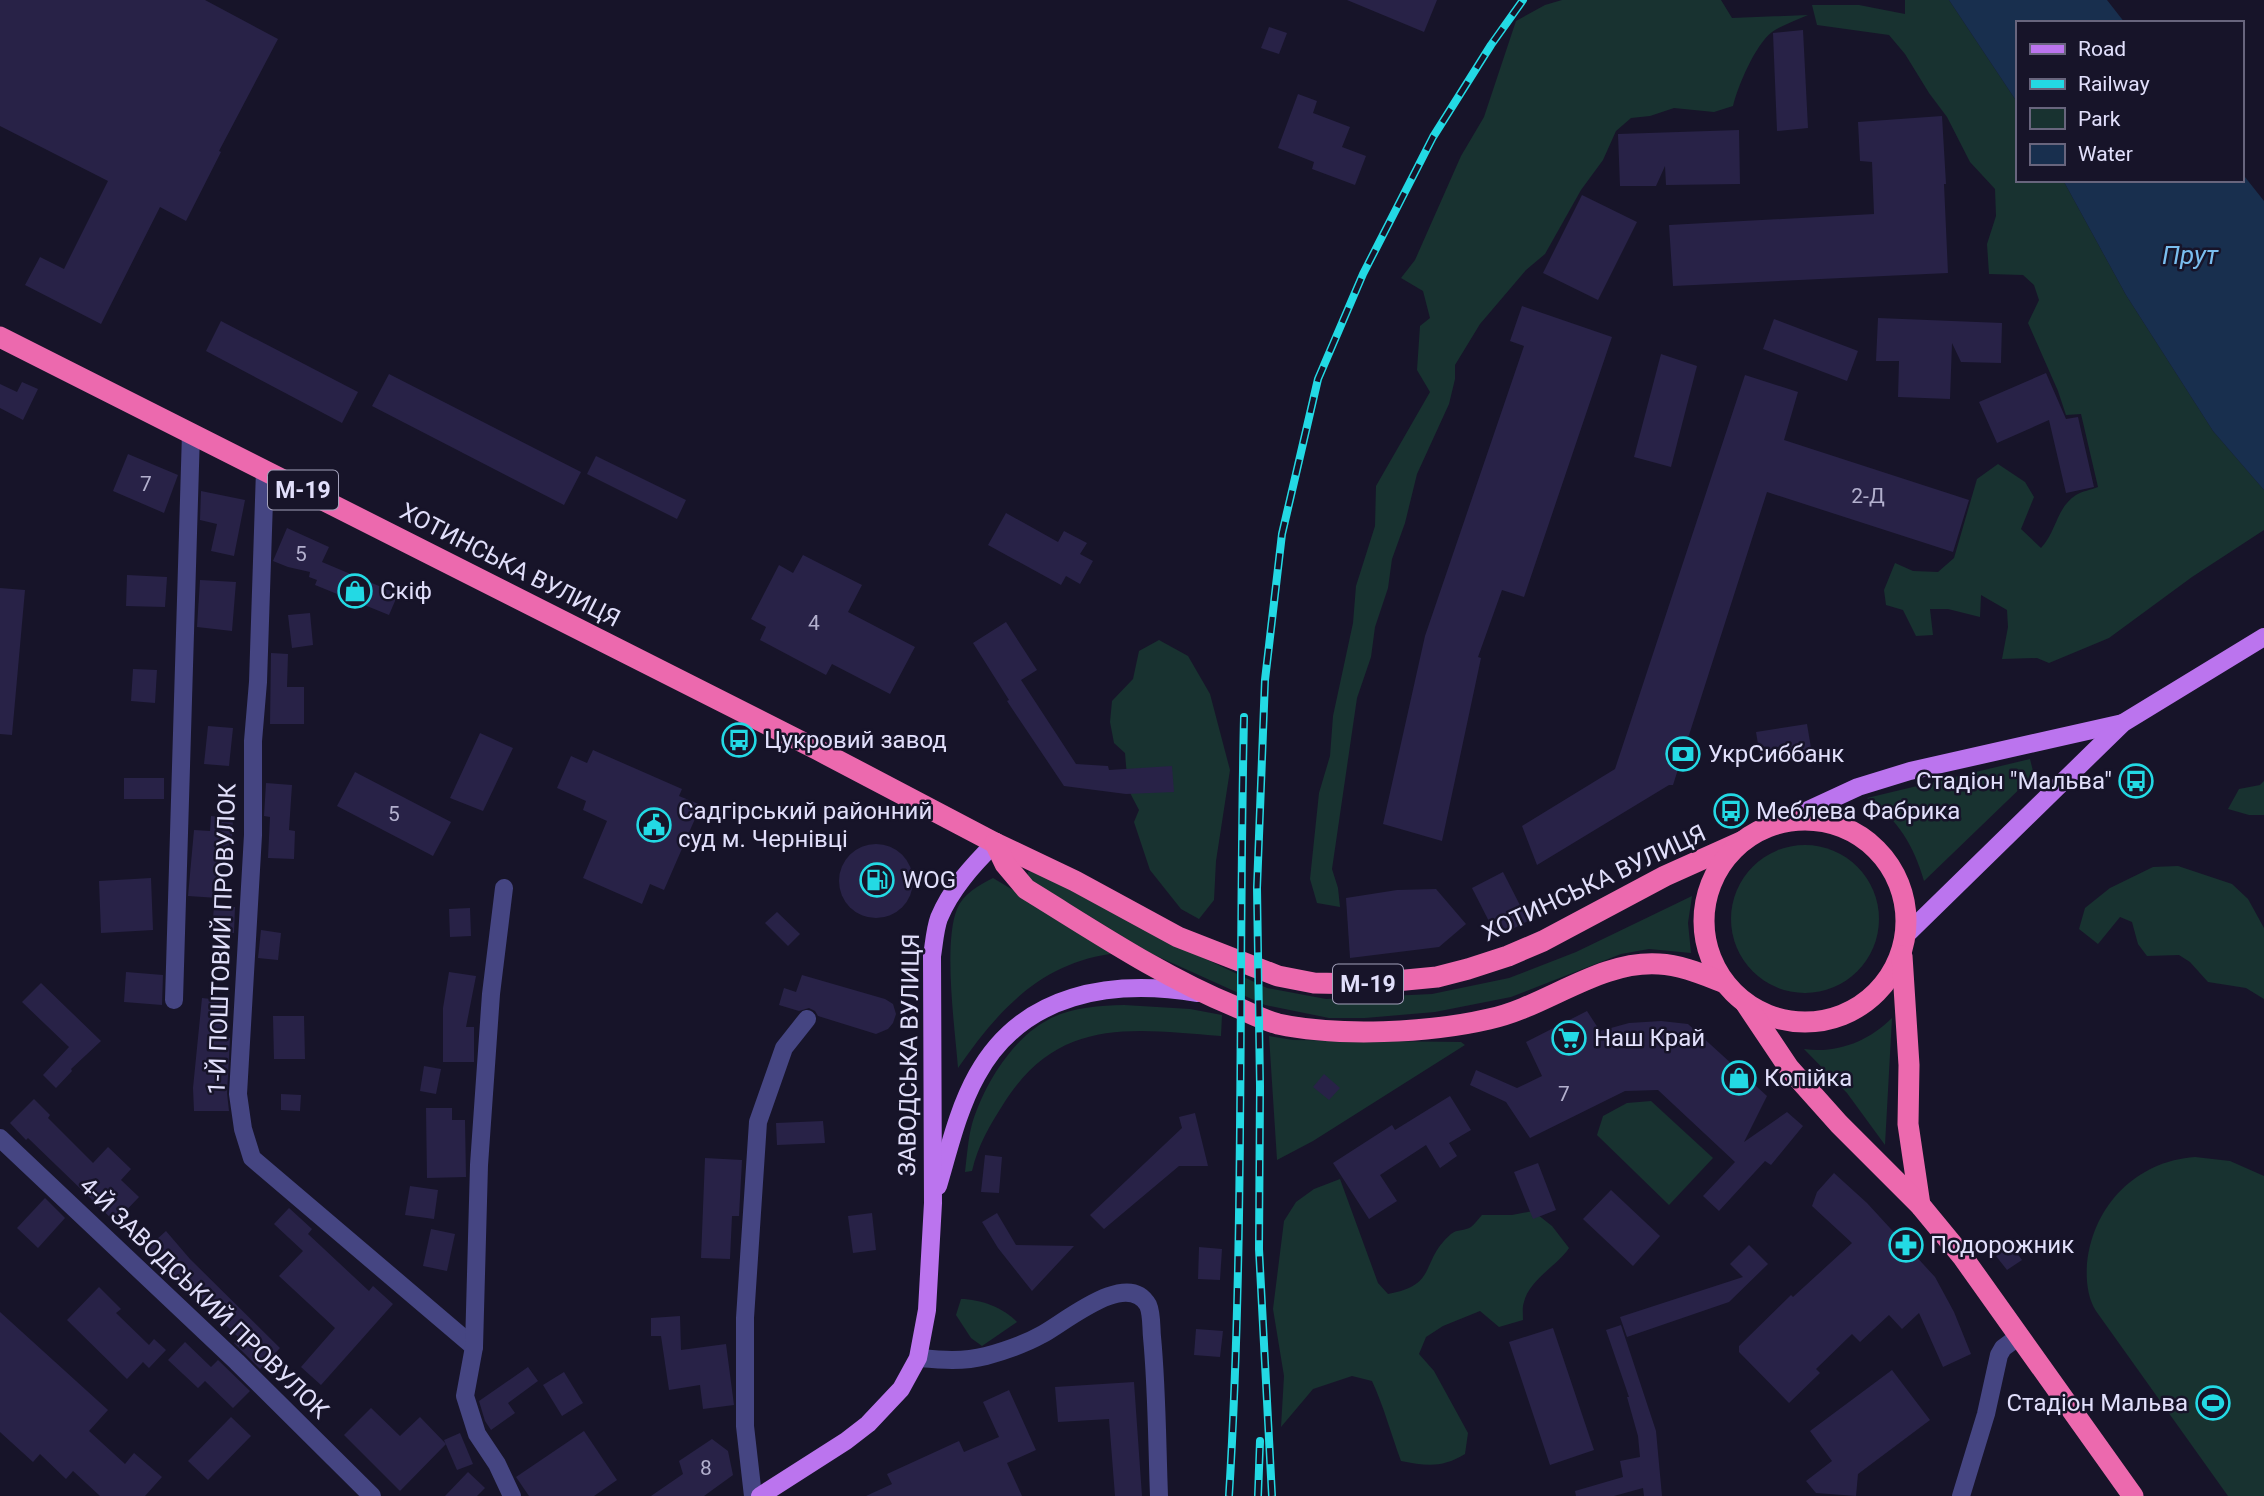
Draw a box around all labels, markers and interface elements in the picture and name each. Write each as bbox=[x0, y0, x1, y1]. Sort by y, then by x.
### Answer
legend bbox=[2016, 21, 2243, 182]
text: Road bbox=[2078, 37, 2126, 61]
text: Railway bbox=[2078, 72, 2150, 96]
text: Park bbox=[2078, 107, 2121, 131]
text: Water bbox=[2078, 142, 2133, 166]
water label: Прут bbox=[2162, 240, 2219, 270]
road number: М-19 bbox=[268, 470, 338, 510]
house number: 7 bbox=[140, 472, 152, 496]
house number: 2-Д bbox=[1851, 484, 1885, 508]
street label: ХОТИНСЬКА ВУЛИЦЯ bbox=[395, 497, 625, 633]
house number: 5 bbox=[295, 542, 307, 566]
shop icon: Скіф bbox=[336, 572, 374, 610]
place label: Скіф bbox=[380, 577, 432, 605]
house number: 4 bbox=[808, 611, 820, 635]
bus stop icon: Цукровий завод bbox=[720, 721, 758, 759]
place label: Цукровий завод bbox=[764, 726, 947, 754]
bank icon: УкрСиббанк bbox=[1664, 735, 1702, 773]
place label: УкрСиббанк bbox=[1708, 740, 1844, 768]
bus stop icon: Стадіон "Мальва" bbox=[2117, 762, 2155, 800]
place label: Стадіон "Мальва" bbox=[1916, 767, 2112, 795]
street label: 1-Й ПОШТОВИЙ ПРОВУЛОК bbox=[203, 782, 241, 1095]
bus stop icon: Меблева Фабрика bbox=[1712, 792, 1750, 830]
place label: Садгірський районний суд м. Чернівці bbox=[678, 797, 932, 853]
place label: Меблева Фабрика bbox=[1756, 797, 1960, 825]
house number: 5 bbox=[388, 802, 400, 826]
public building icon: Садгірський районний суд м. Чернівці bbox=[635, 806, 673, 844]
street label: ХОТИНСЬКА ВУЛИЦЯ bbox=[1478, 819, 1710, 947]
fuel station icon: WOG bbox=[858, 861, 896, 899]
place label: WOG bbox=[902, 866, 956, 894]
street label: ЗАВОДСЬКА ВУЛИЦЯ bbox=[893, 933, 925, 1177]
road number: М-19 bbox=[1333, 965, 1403, 1004]
supermarket icon: Наш Край bbox=[1550, 1019, 1588, 1057]
place label: Наш Край bbox=[1594, 1024, 1705, 1052]
shop icon: Копійка bbox=[1720, 1059, 1758, 1097]
place label: Копійка bbox=[1764, 1064, 1852, 1092]
house number: 7 bbox=[1558, 1082, 1570, 1106]
street label: 4-Й ЗАВОДСЬКИЙ ПРОВУЛОК bbox=[74, 1172, 335, 1425]
pharmacy icon: Подорожник bbox=[1887, 1226, 1925, 1264]
place label: Подорожник bbox=[1930, 1231, 2074, 1259]
sports icon: Стадіон Мальва bbox=[2194, 1384, 2232, 1422]
place label: Стадіон Мальва bbox=[2006, 1389, 2188, 1417]
house number: 8 bbox=[700, 1456, 712, 1480]

